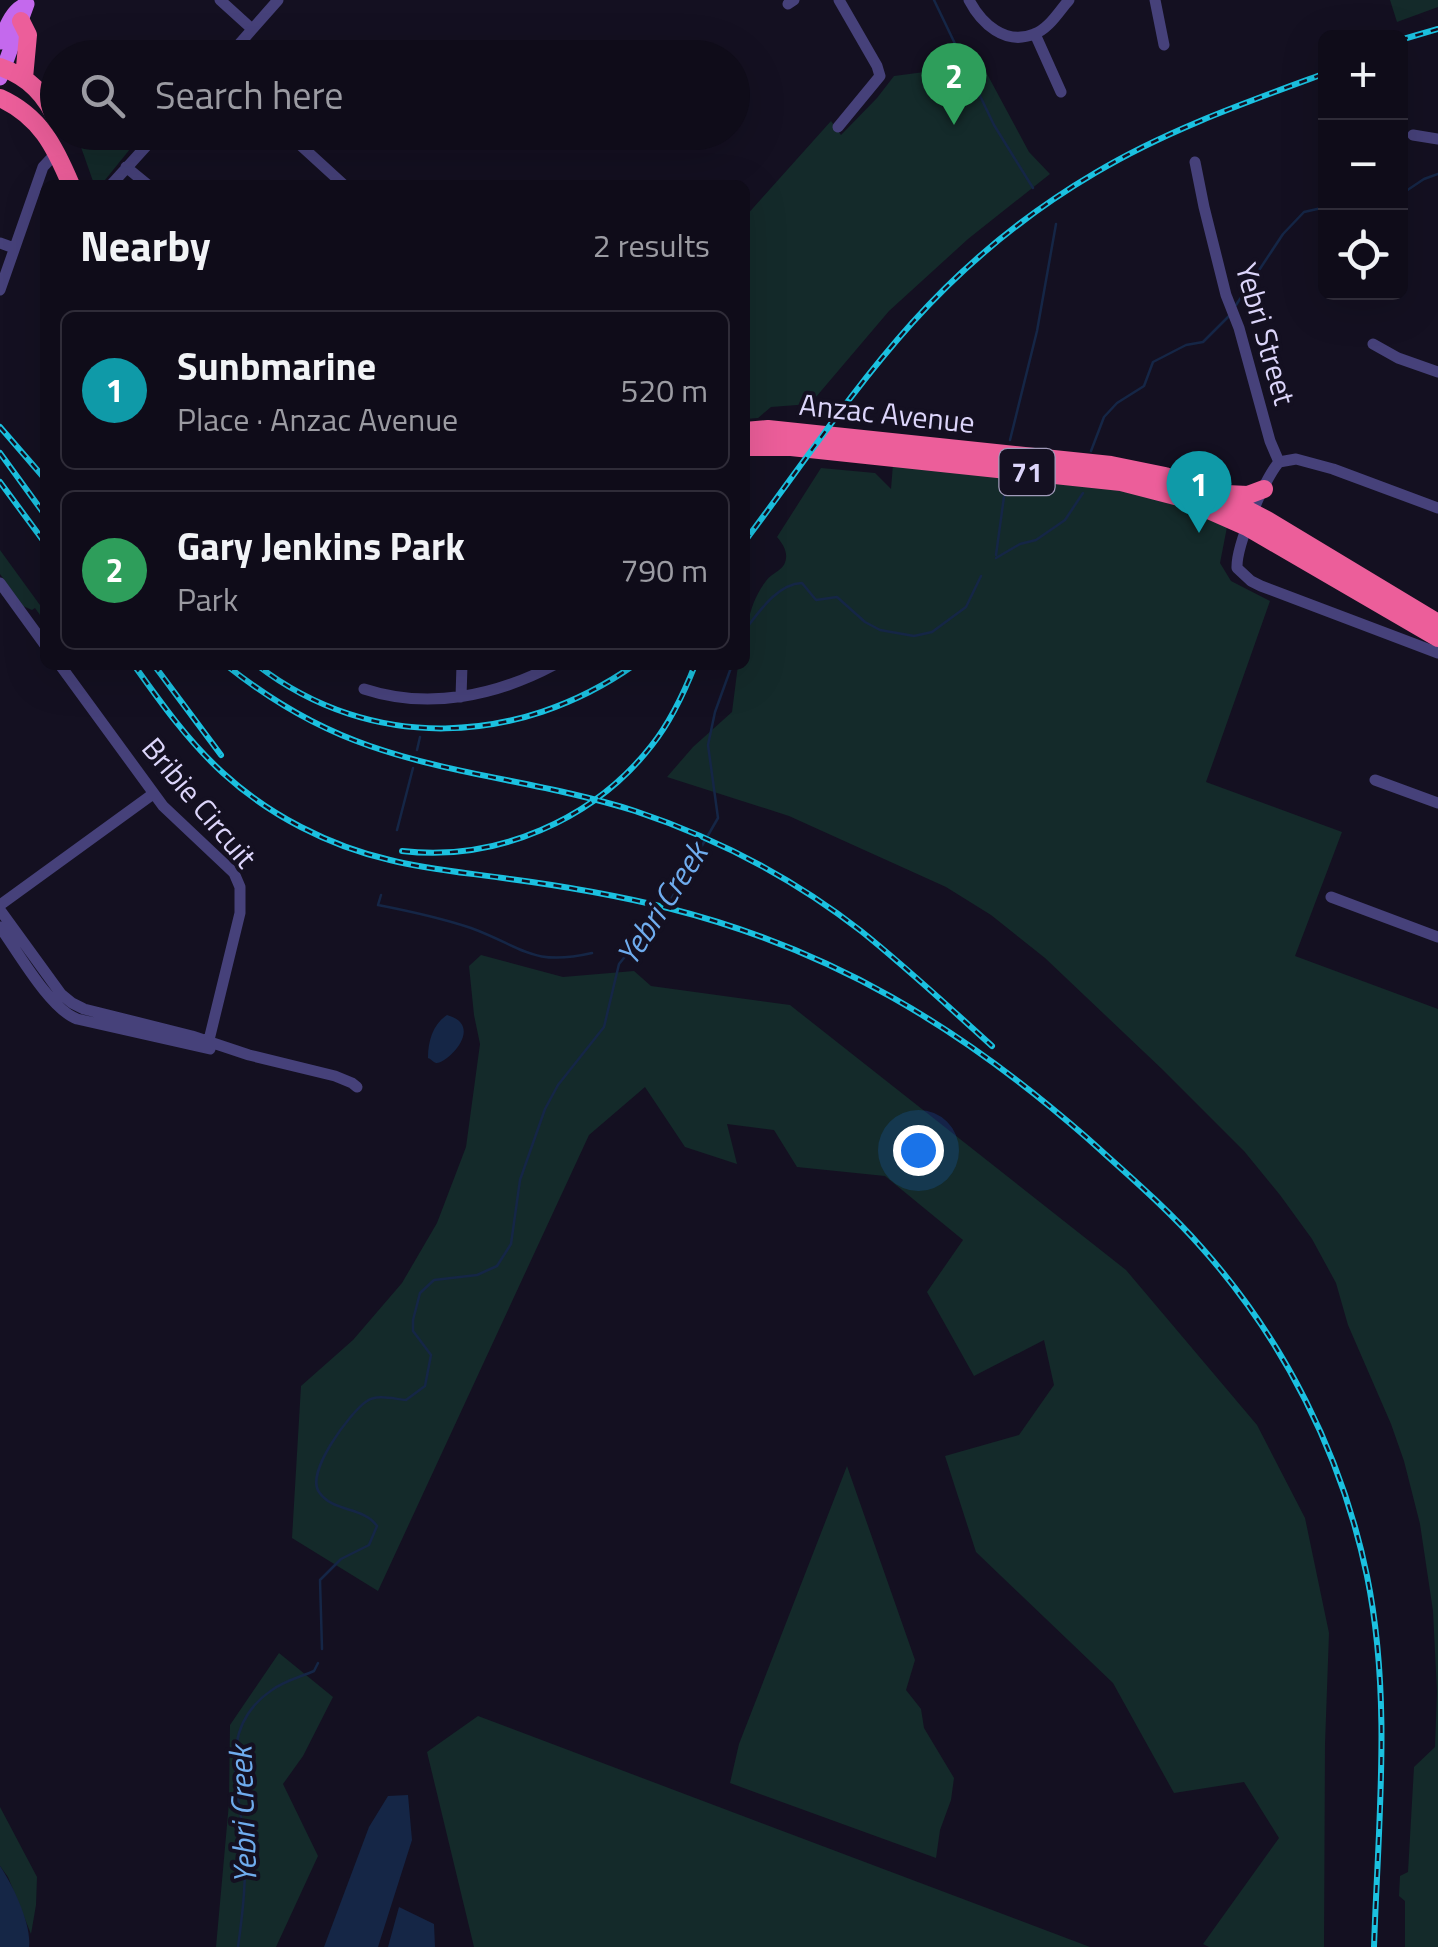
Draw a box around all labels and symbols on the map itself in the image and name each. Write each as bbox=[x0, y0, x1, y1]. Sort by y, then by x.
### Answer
pin: 2 bbox=[922, 42, 986, 125]
street label: Yebri Street bbox=[1224, 257, 1308, 411]
street label: Anzac Avenue bbox=[797, 381, 977, 445]
road number: 71 bbox=[1000, 449, 1054, 495]
pin: 1 bbox=[1166, 450, 1232, 533]
street label: Bribie Circuit bbox=[131, 727, 269, 878]
water label: Yebri Creek bbox=[603, 829, 721, 974]
your location bbox=[893, 1125, 944, 1176]
water label: Yebri Creek bbox=[215, 1742, 268, 1885]

